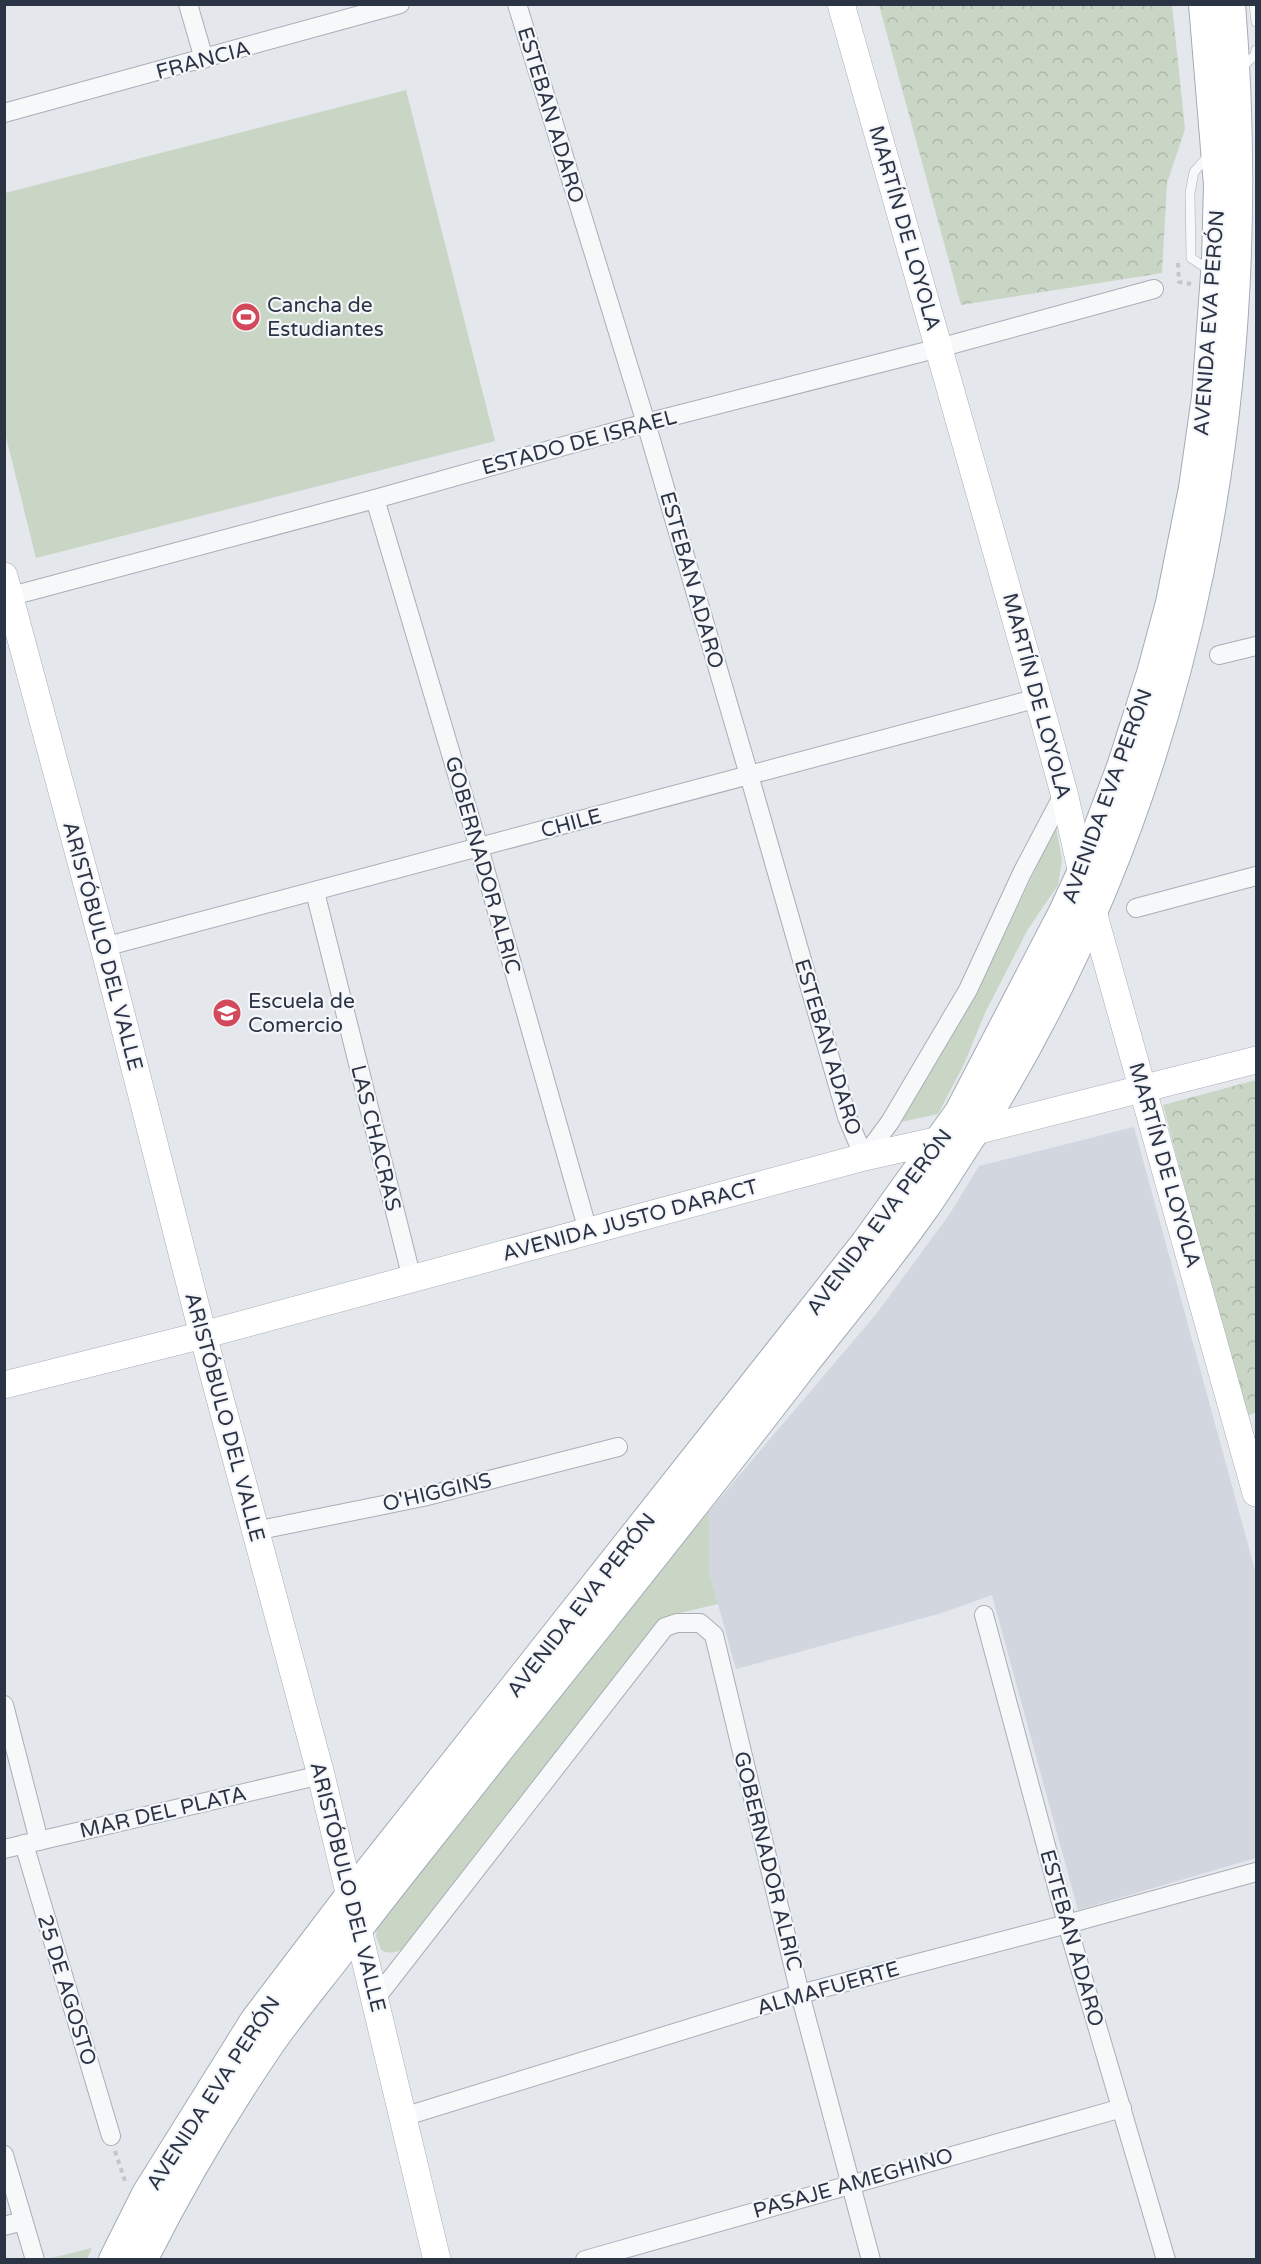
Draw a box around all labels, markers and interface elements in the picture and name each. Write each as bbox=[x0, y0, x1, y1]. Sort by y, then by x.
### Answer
street label: ESTEBAN ADARO bbox=[512, 24, 589, 206]
street label: FRANCIA bbox=[153, 36, 253, 85]
street label: MARTÍN DE LOYOLA bbox=[863, 123, 946, 334]
street label: AVENIDA EVA PERÓN bbox=[1189, 209, 1230, 437]
place label: Cancha de Estudiantes bbox=[267, 293, 384, 342]
sports icon: Cancha de Estudiantes bbox=[230, 301, 262, 333]
street label: ESTADO DE ISRAEL bbox=[479, 404, 679, 481]
street label: ESTEBAN ADARO bbox=[654, 489, 729, 672]
street label: MARTÍN DE LOYOLA bbox=[997, 590, 1076, 802]
street label: AVENIDA EVA PERÓN bbox=[1057, 685, 1158, 907]
street label: GOBERNADOR ALRIC bbox=[440, 754, 526, 977]
street label: CHILE bbox=[538, 803, 604, 844]
street label: ARISTÓBULO DEL VALLE bbox=[57, 819, 148, 1073]
street label: ESTEBAN ADARO bbox=[789, 956, 866, 1138]
place label: Escuela de Comercio bbox=[248, 989, 355, 1038]
school or university icon: Escuela de Comercio bbox=[211, 997, 243, 1029]
street label: MARTÍN DE LOYOLA bbox=[1123, 1060, 1206, 1271]
street label: LAS CHACRAS bbox=[345, 1062, 406, 1214]
street label: AVENIDA EVA PERÓN bbox=[801, 1124, 958, 1320]
street label: AVENIDA JUSTO DARACT bbox=[500, 1174, 761, 1267]
street label: ARISTÓBULO DEL VALLE bbox=[179, 1290, 270, 1544]
street label: O'HIGGINS bbox=[380, 1468, 494, 1517]
street label: AVENIDA EVA PERÓN bbox=[502, 1508, 661, 1702]
street label: GOBERNADOR ALRIC bbox=[728, 1749, 807, 1973]
street label: ARISTÓBULO DEL VALLE bbox=[304, 1760, 391, 2015]
street label: MAR DEL PLATA bbox=[77, 1781, 249, 1844]
street label: ESTEBAN ADARO bbox=[1034, 1847, 1109, 2030]
street label: 25 DE AGOSTO bbox=[32, 1912, 101, 2069]
street label: ALMAFUERTE bbox=[754, 1956, 902, 2021]
street label: AVENIDA EVA PERÓN bbox=[141, 1991, 286, 2195]
street label: PASAJE AMEGHINO bbox=[750, 2143, 956, 2224]

